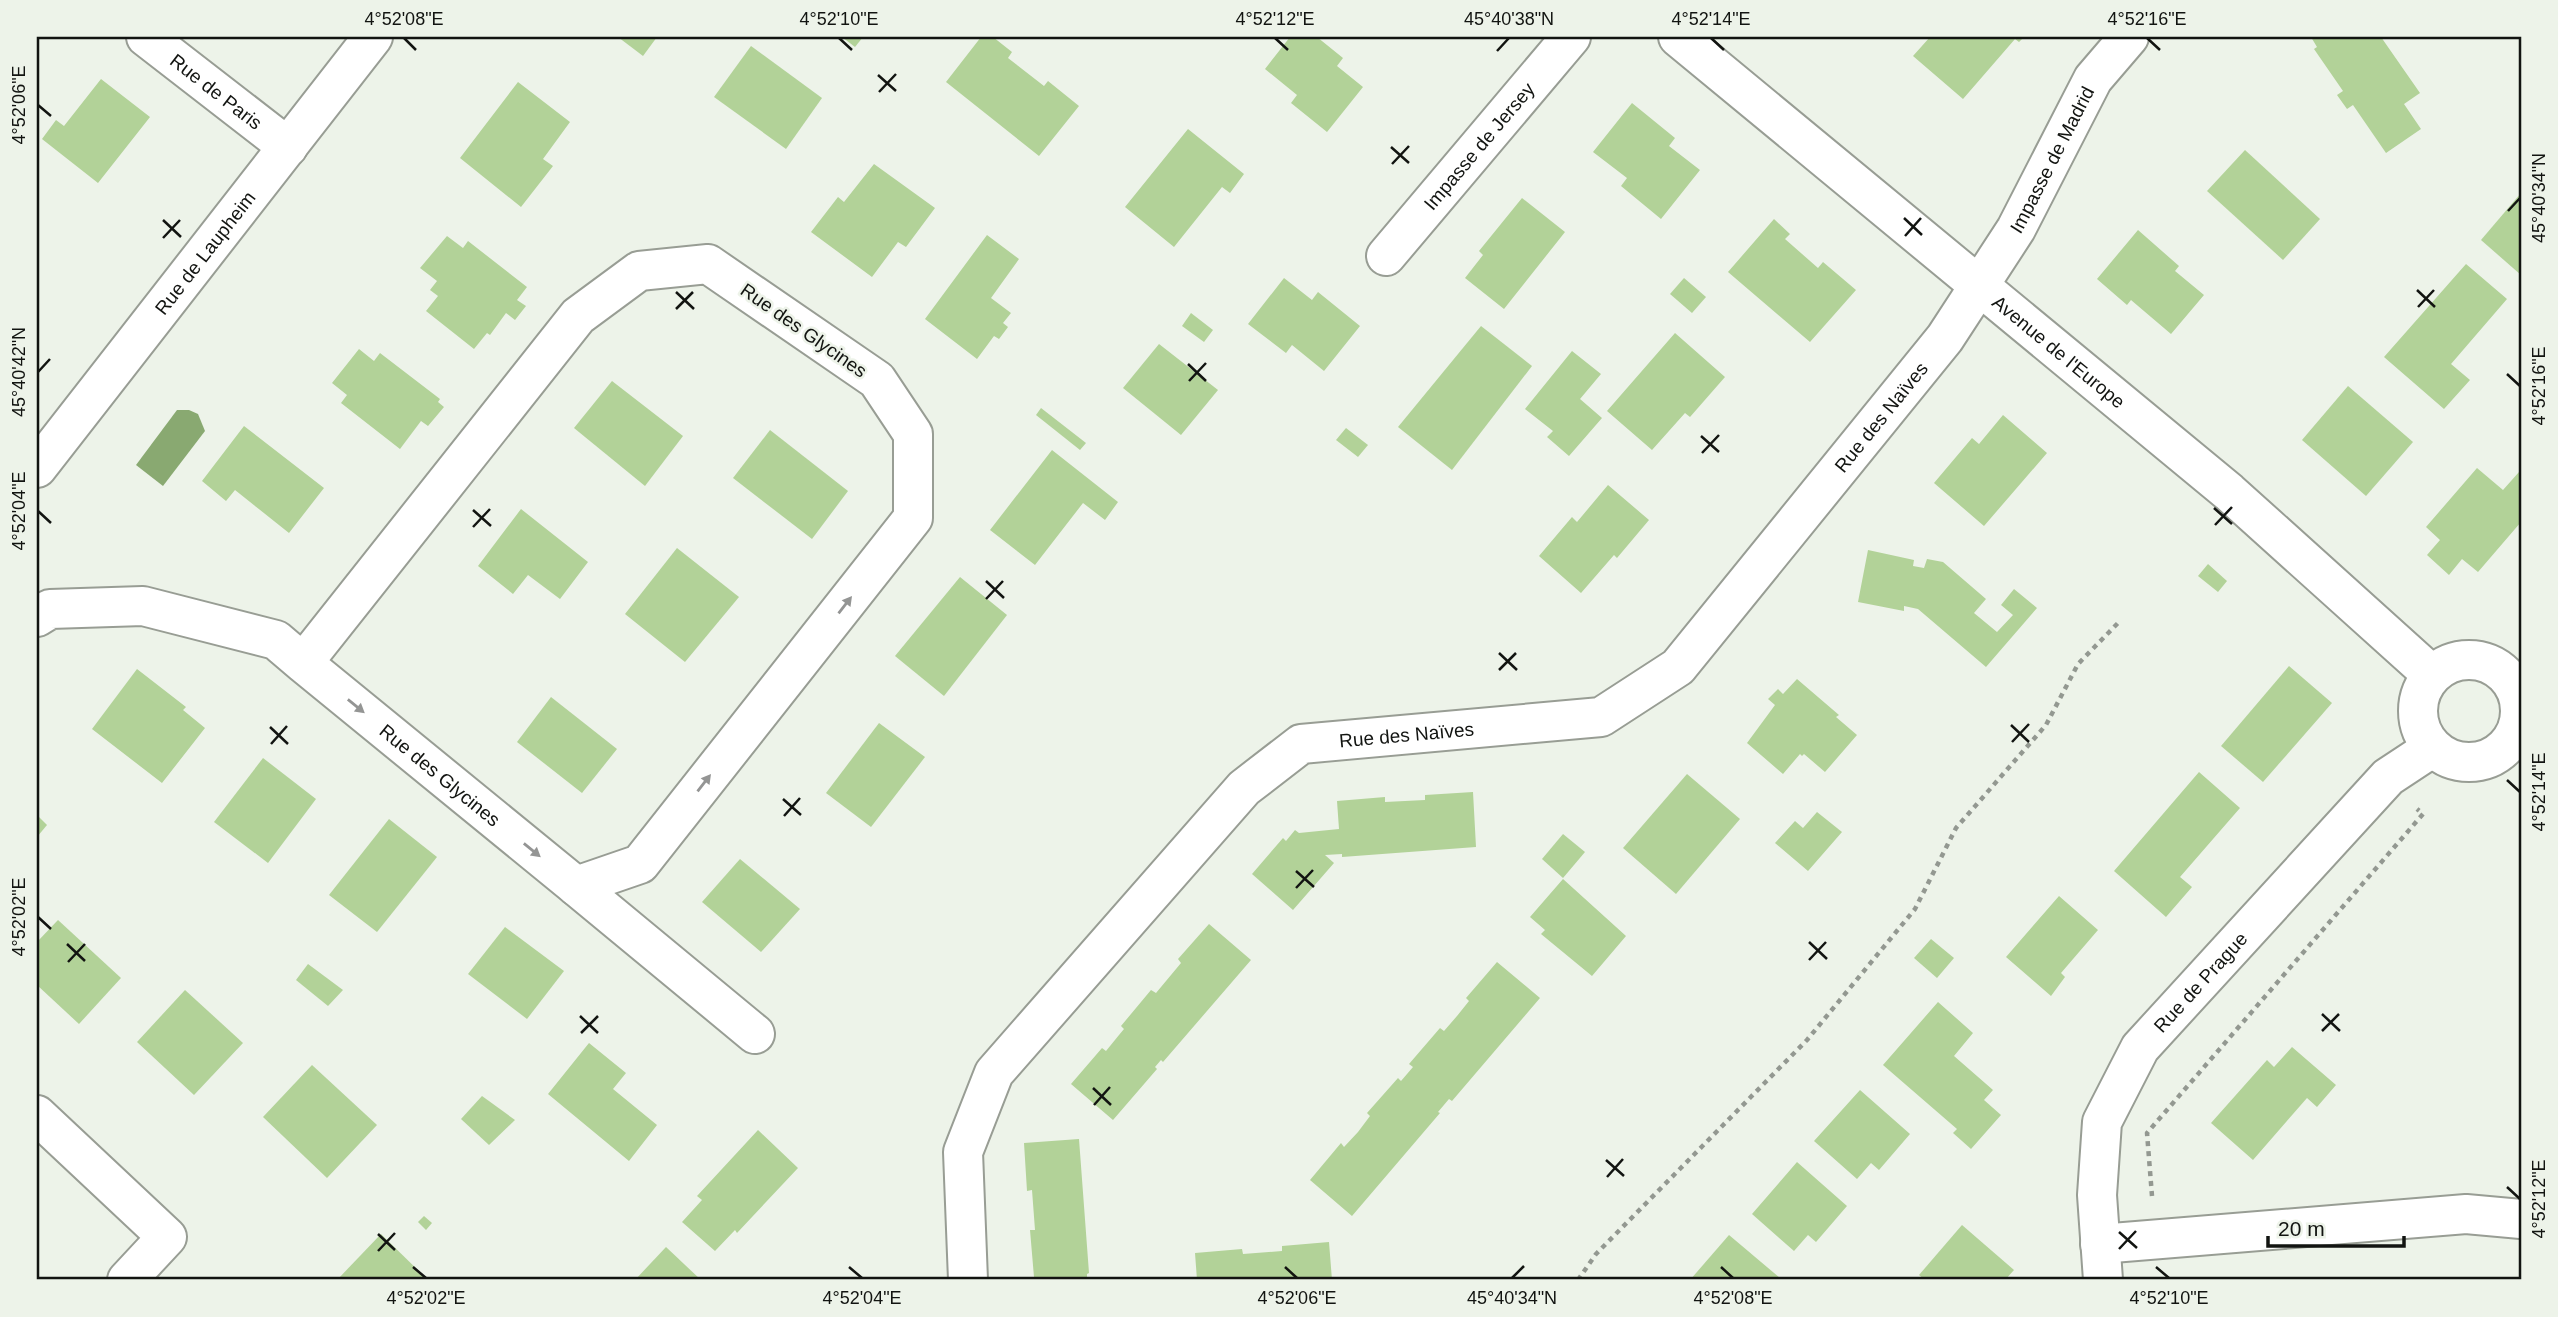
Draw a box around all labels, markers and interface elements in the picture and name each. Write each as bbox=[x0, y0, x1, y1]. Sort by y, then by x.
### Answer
text: 4°52'08"E bbox=[364, 9, 444, 29]
text: 4°52'10"E bbox=[799, 9, 879, 29]
text: 4°52'12"E bbox=[1235, 9, 1315, 29]
text: 45°40'38"N bbox=[1464, 9, 1554, 29]
text: 4°52'14"E bbox=[1671, 9, 1751, 29]
text: 4°52'16"E bbox=[2107, 9, 2187, 29]
street label: Rue de Paris bbox=[166, 50, 266, 134]
text: 4°52'06"E bbox=[9, 65, 29, 145]
street label: Impasse de Jersey bbox=[1420, 78, 1539, 214]
street label: Impasse de Madrid bbox=[2006, 83, 2098, 237]
text: 45°40'34"N bbox=[2529, 153, 2549, 243]
street label: Rue de Laupheim bbox=[151, 187, 260, 319]
street label: Rue des Glycines bbox=[737, 279, 871, 382]
street label: Avenue de l'Europe bbox=[1988, 291, 2129, 413]
text: 45°40'42"N bbox=[9, 327, 29, 417]
text: 4°52'16"E bbox=[2529, 346, 2549, 426]
street label: Rue des Naïves bbox=[1830, 358, 1932, 477]
text: 4°52'04"E bbox=[9, 471, 29, 551]
one-way arrow bbox=[837, 596, 852, 613]
one-way arrow bbox=[347, 699, 365, 714]
street label: Rue des Naïves bbox=[1338, 718, 1475, 752]
street label: Rue des Glycines bbox=[375, 720, 504, 831]
text: 4°52'14"E bbox=[2529, 752, 2549, 832]
one-way arrow bbox=[696, 775, 711, 792]
one-way arrow bbox=[523, 843, 541, 858]
text: 4°52'02"E bbox=[9, 877, 29, 957]
street label: Rue de Prague bbox=[2150, 928, 2252, 1037]
text: 4°52'12"E bbox=[2529, 1159, 2549, 1239]
scale bar bbox=[2268, 1205, 2404, 1249]
text: 20 m bbox=[2278, 1217, 2325, 1240]
text: 4°52'02"E bbox=[386, 1288, 466, 1308]
text: 4°52'04"E bbox=[822, 1288, 902, 1308]
text: 4°52'06"E bbox=[1257, 1288, 1337, 1308]
text: 45°40'34"N bbox=[1467, 1288, 1557, 1308]
text: 4°52'08"E bbox=[1693, 1288, 1773, 1308]
text: 4°52'10"E bbox=[2129, 1288, 2209, 1308]

